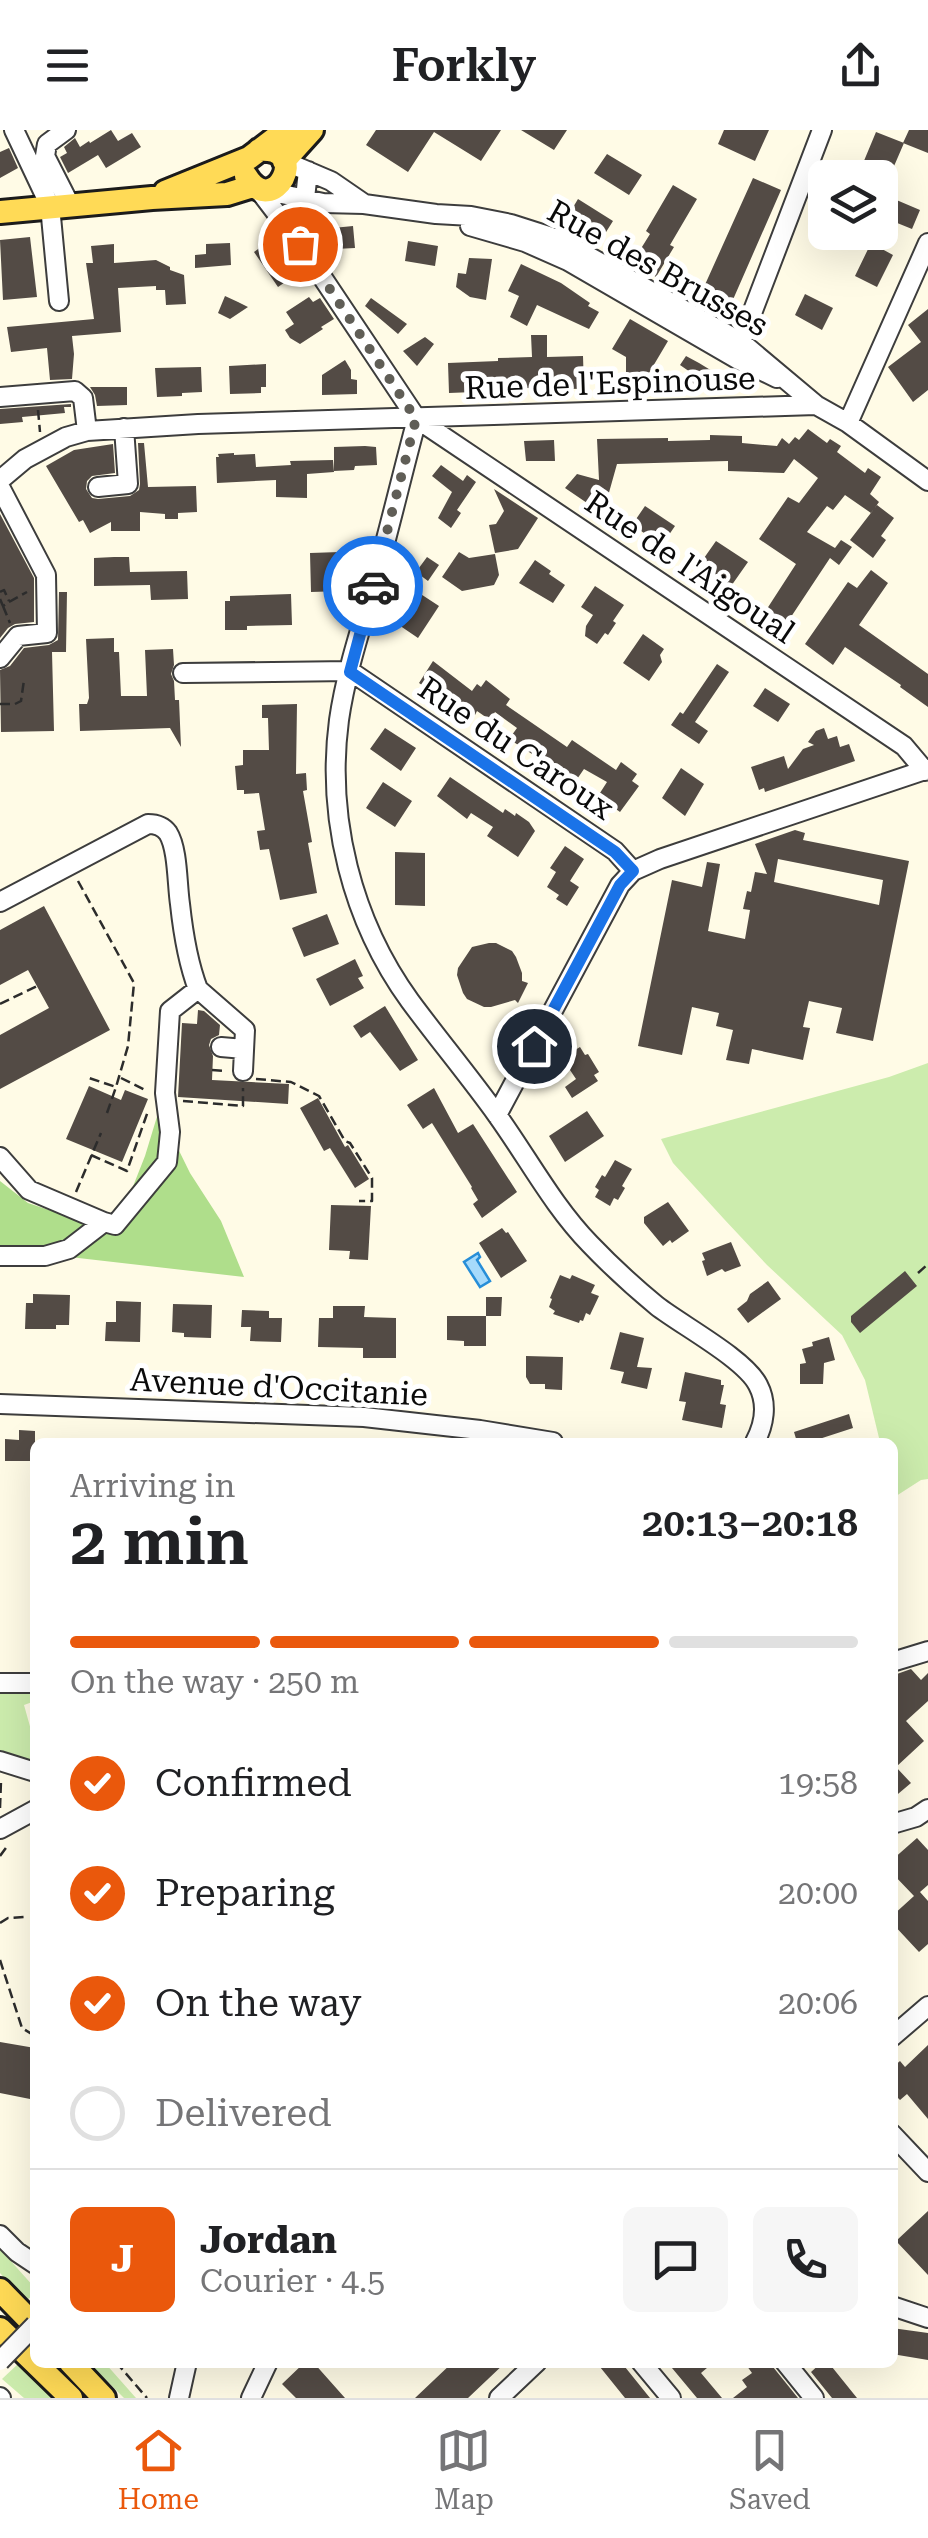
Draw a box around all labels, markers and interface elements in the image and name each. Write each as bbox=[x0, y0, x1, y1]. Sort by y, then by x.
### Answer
icon: menu bbox=[40, 38, 95, 93]
icon: share bbox=[833, 38, 888, 93]
text: Forkly bbox=[392, 39, 536, 92]
map controls bbox=[808, 160, 898, 250]
button: layers bbox=[808, 160, 898, 250]
street label: Rue des Brusses bbox=[541, 192, 775, 344]
pin bbox=[258, 202, 343, 287]
icon: bag bbox=[273, 217, 328, 272]
street label: Rue de l'Espinouse bbox=[464, 359, 756, 407]
street label: Rue de l'Aigoual bbox=[578, 483, 802, 651]
courier bbox=[323, 536, 423, 636]
icon: car bbox=[346, 559, 401, 614]
street label: Rue du Caroux bbox=[411, 669, 621, 828]
pin bbox=[492, 1004, 577, 1089]
icon: home bbox=[507, 1019, 562, 1074]
street label: Avenue d'Occitanie bbox=[129, 1360, 429, 1414]
text: Arriving in bbox=[70, 1467, 235, 1505]
text: 20:13–20:18 bbox=[642, 1501, 858, 1545]
text: 2 min bbox=[70, 1504, 249, 1580]
text: On the way · 250 m bbox=[70, 1663, 359, 1701]
icon: check bbox=[70, 1756, 125, 1811]
text: Confirmed bbox=[155, 1761, 352, 1805]
text: 19:58 bbox=[778, 1764, 858, 1802]
icon: check bbox=[70, 1866, 125, 1921]
text: Preparing bbox=[155, 1871, 335, 1915]
text: 20:00 bbox=[778, 1874, 858, 1912]
icon: check bbox=[70, 1976, 125, 2031]
text: On the way bbox=[155, 1981, 361, 2025]
text: 20:06 bbox=[778, 1984, 858, 2022]
text: Delivered bbox=[155, 2091, 332, 2135]
button: chat bbox=[623, 2207, 728, 2312]
button: phone bbox=[753, 2207, 858, 2312]
text: Jordan bbox=[200, 2218, 337, 2262]
text: J bbox=[111, 2237, 134, 2281]
text: Courier · 4.5 bbox=[200, 2262, 385, 2300]
tab: Home bbox=[118, 2423, 199, 2516]
tab: Map bbox=[434, 2423, 494, 2516]
tab: Saved bbox=[729, 2423, 810, 2516]

